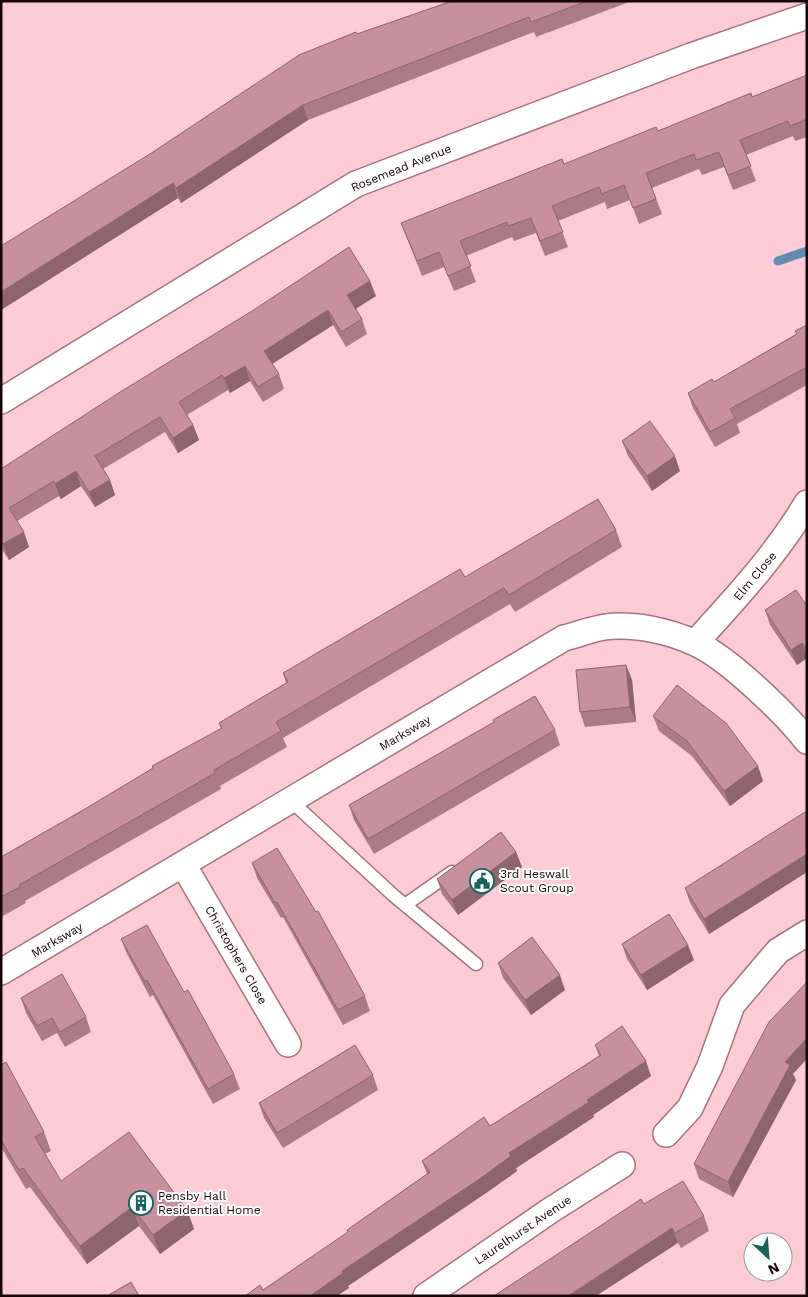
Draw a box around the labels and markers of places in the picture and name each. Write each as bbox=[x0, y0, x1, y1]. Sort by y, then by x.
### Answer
place label: 3rd Heswall Scout Group bbox=[500, 867, 574, 895]
public building icon: 3rd Heswall Scout Group bbox=[469, 868, 495, 894]
place label: Pensby Hall Residential Home bbox=[158, 1189, 261, 1217]
building icon: Pensby Hall Residential Home bbox=[128, 1190, 154, 1216]

